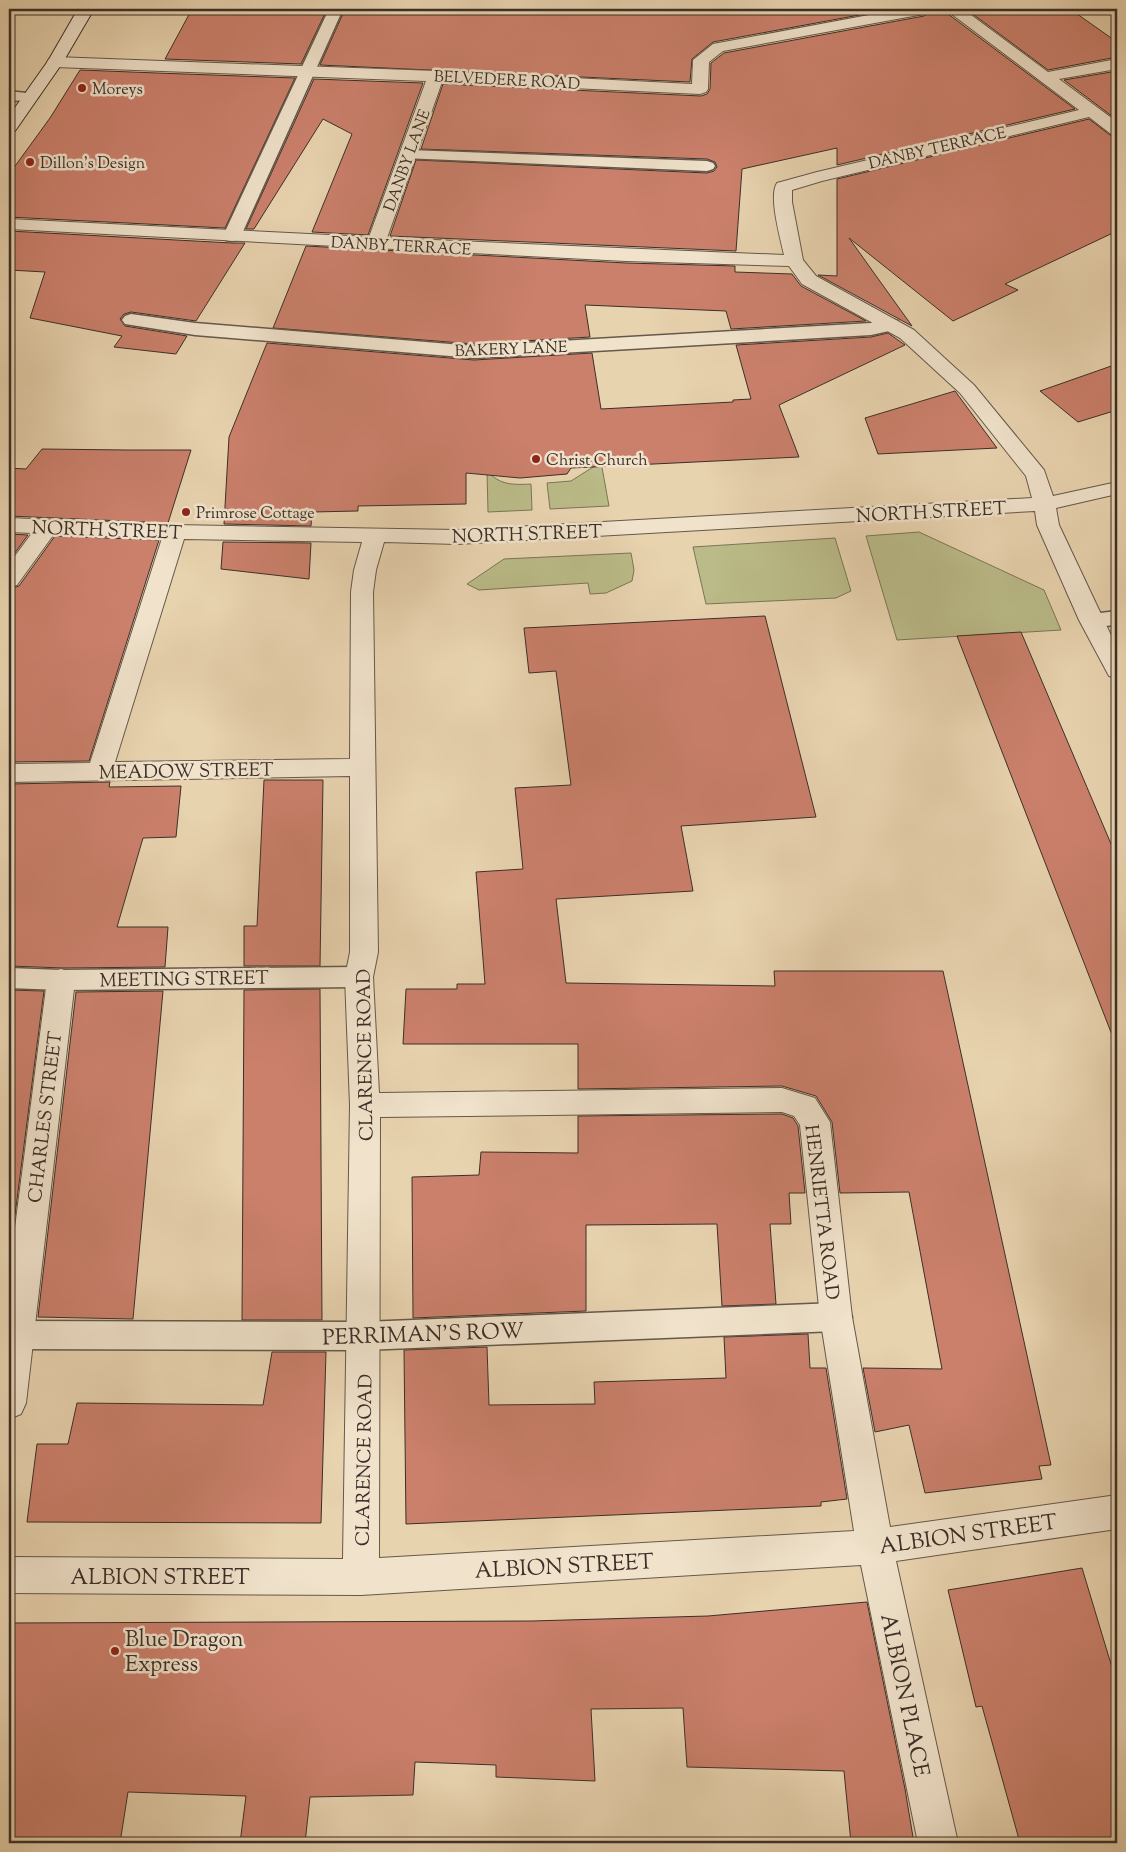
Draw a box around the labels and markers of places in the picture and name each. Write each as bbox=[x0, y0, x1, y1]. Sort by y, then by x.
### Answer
place label: Moreys bbox=[92, 79, 143, 102]
marker: Moreys bbox=[76, 82, 88, 94]
place label: Dillon's Design bbox=[40, 153, 146, 176]
marker: Dillon's Design bbox=[24, 156, 36, 168]
place label: Christ Church bbox=[546, 450, 648, 473]
marker: Christ Church bbox=[530, 453, 542, 465]
place label: Primrose Cottage bbox=[196, 503, 315, 526]
marker: Primrose Cottage bbox=[180, 506, 192, 518]
place label: Blue Dragon Express bbox=[125, 1625, 243, 1682]
marker: Blue Dragon Express bbox=[109, 1645, 121, 1657]

